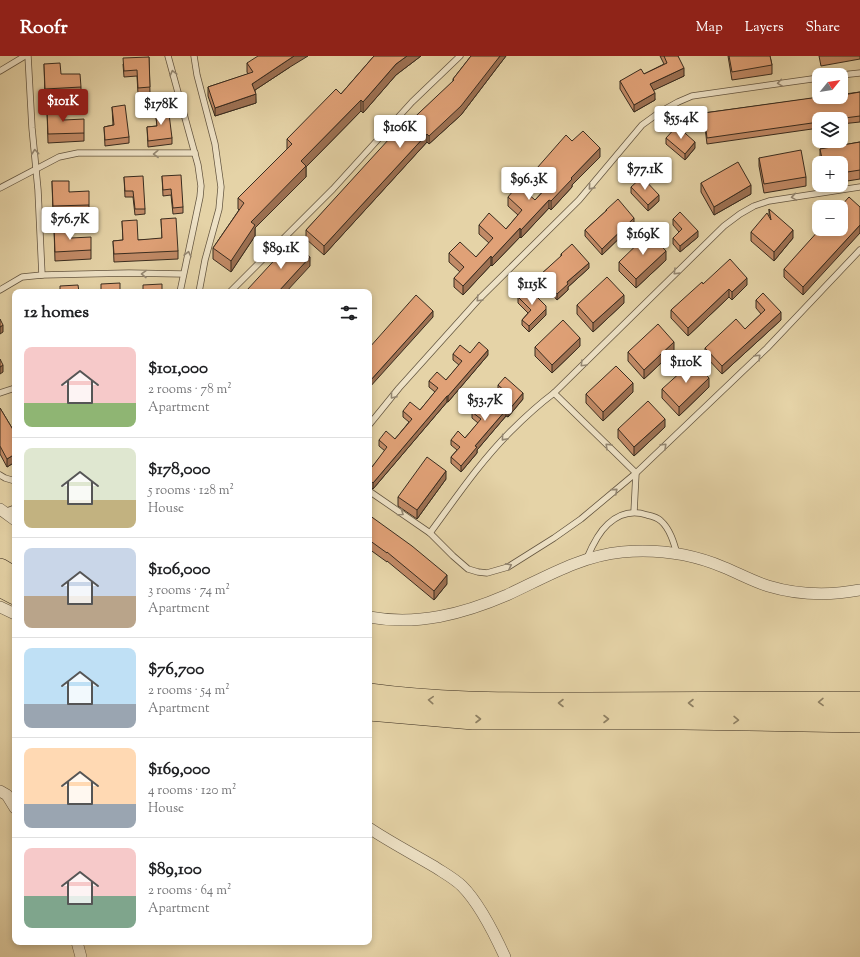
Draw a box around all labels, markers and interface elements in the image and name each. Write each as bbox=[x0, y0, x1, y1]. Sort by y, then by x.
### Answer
text: Roofr bbox=[20, 15, 68, 42]
text: Map bbox=[696, 18, 723, 38]
text: Layers bbox=[745, 18, 783, 38]
text: Share bbox=[805, 18, 840, 38]
north arrow bbox=[812, 68, 848, 104]
map controls bbox=[812, 68, 848, 236]
one-way arrow bbox=[170, 69, 178, 76]
one-way arrow bbox=[777, 78, 783, 87]
pin: $101K bbox=[35, 89, 91, 123]
pin: $178K bbox=[133, 92, 189, 126]
text: $101K bbox=[47, 93, 79, 111]
text: $178K bbox=[144, 96, 178, 114]
pin: $55.4K bbox=[648, 106, 714, 140]
text: $55.4K bbox=[663, 110, 699, 128]
button: layers bbox=[812, 112, 848, 148]
pin: $106K bbox=[372, 115, 428, 149]
text: $106K bbox=[383, 119, 417, 137]
one-way arrow bbox=[31, 149, 40, 155]
one-way arrow bbox=[153, 150, 159, 158]
button: + bbox=[812, 156, 848, 192]
pin: $77.1K bbox=[612, 157, 678, 191]
text: $77.1K bbox=[627, 161, 663, 179]
pin: $96.3K bbox=[496, 167, 562, 201]
text: $96.3K bbox=[510, 171, 548, 189]
one-way arrow bbox=[588, 182, 595, 190]
one-way arrow bbox=[791, 192, 797, 201]
button: − bbox=[812, 200, 848, 236]
pin: $76.7K bbox=[37, 207, 103, 241]
text: $76.7K bbox=[51, 211, 89, 229]
pin: $169K bbox=[615, 222, 671, 256]
text: $169K bbox=[626, 226, 660, 244]
pin: $89.1K bbox=[248, 236, 314, 270]
text: $89.1K bbox=[263, 240, 299, 258]
one-way arrow bbox=[183, 251, 192, 258]
one-way arrow bbox=[673, 268, 681, 275]
one-way arrow bbox=[141, 270, 147, 278]
pin: $115K bbox=[504, 272, 560, 306]
text: $115K bbox=[517, 276, 547, 294]
one-way arrow bbox=[476, 294, 484, 302]
text: 12 homes bbox=[24, 301, 89, 325]
icon: filters bbox=[338, 302, 360, 324]
pin: $110K bbox=[658, 350, 714, 384]
text: $110K bbox=[670, 354, 702, 372]
one-way arrow bbox=[753, 354, 761, 362]
text: $101,000 bbox=[148, 357, 208, 381]
one-way arrow bbox=[580, 359, 588, 367]
icon: home bbox=[56, 363, 104, 411]
text: 2 rooms · 78 m² bbox=[148, 381, 232, 399]
pin: $53.7K bbox=[452, 388, 518, 422]
one-way arrow bbox=[391, 392, 398, 399]
text: $53.7K bbox=[467, 392, 503, 410]
text: Apartment bbox=[148, 399, 209, 417]
one-way arrow bbox=[502, 433, 509, 441]
one-way arrow bbox=[605, 443, 613, 451]
one-way arrow bbox=[659, 444, 667, 451]
text: $178,000 bbox=[148, 458, 210, 482]
icon: home bbox=[56, 464, 104, 512]
text: 5 rooms · 128 m² bbox=[148, 482, 234, 500]
one-way arrow bbox=[610, 489, 618, 496]
text: House bbox=[148, 500, 184, 518]
one-way arrow bbox=[397, 508, 404, 516]
text: $106,000 bbox=[148, 558, 211, 582]
one-way arrow bbox=[505, 563, 512, 571]
icon: home bbox=[56, 564, 104, 612]
text: 3 rooms · 74 m² bbox=[148, 582, 230, 600]
text: Apartment bbox=[148, 600, 209, 618]
text: $76,700 bbox=[148, 658, 204, 682]
icon: home bbox=[56, 664, 104, 712]
text: 2 rooms · 54 m² bbox=[148, 682, 230, 700]
one-way arrow bbox=[428, 695, 434, 704]
one-way arrow bbox=[818, 698, 824, 706]
one-way arrow bbox=[558, 699, 564, 707]
one-way arrow bbox=[688, 699, 694, 707]
text: Apartment bbox=[148, 700, 209, 718]
one-way arrow bbox=[475, 715, 481, 723]
one-way arrow bbox=[603, 715, 609, 723]
one-way arrow bbox=[733, 716, 739, 724]
text: $169,000 bbox=[148, 758, 210, 782]
icon: home bbox=[56, 764, 104, 812]
text: 4 rooms · 120 m² bbox=[148, 782, 236, 800]
text: House bbox=[148, 800, 184, 818]
text: $89,100 bbox=[148, 858, 202, 882]
icon: home bbox=[56, 864, 104, 912]
text: 2 rooms · 64 m² bbox=[148, 882, 231, 900]
text: Apartment bbox=[148, 900, 209, 918]

